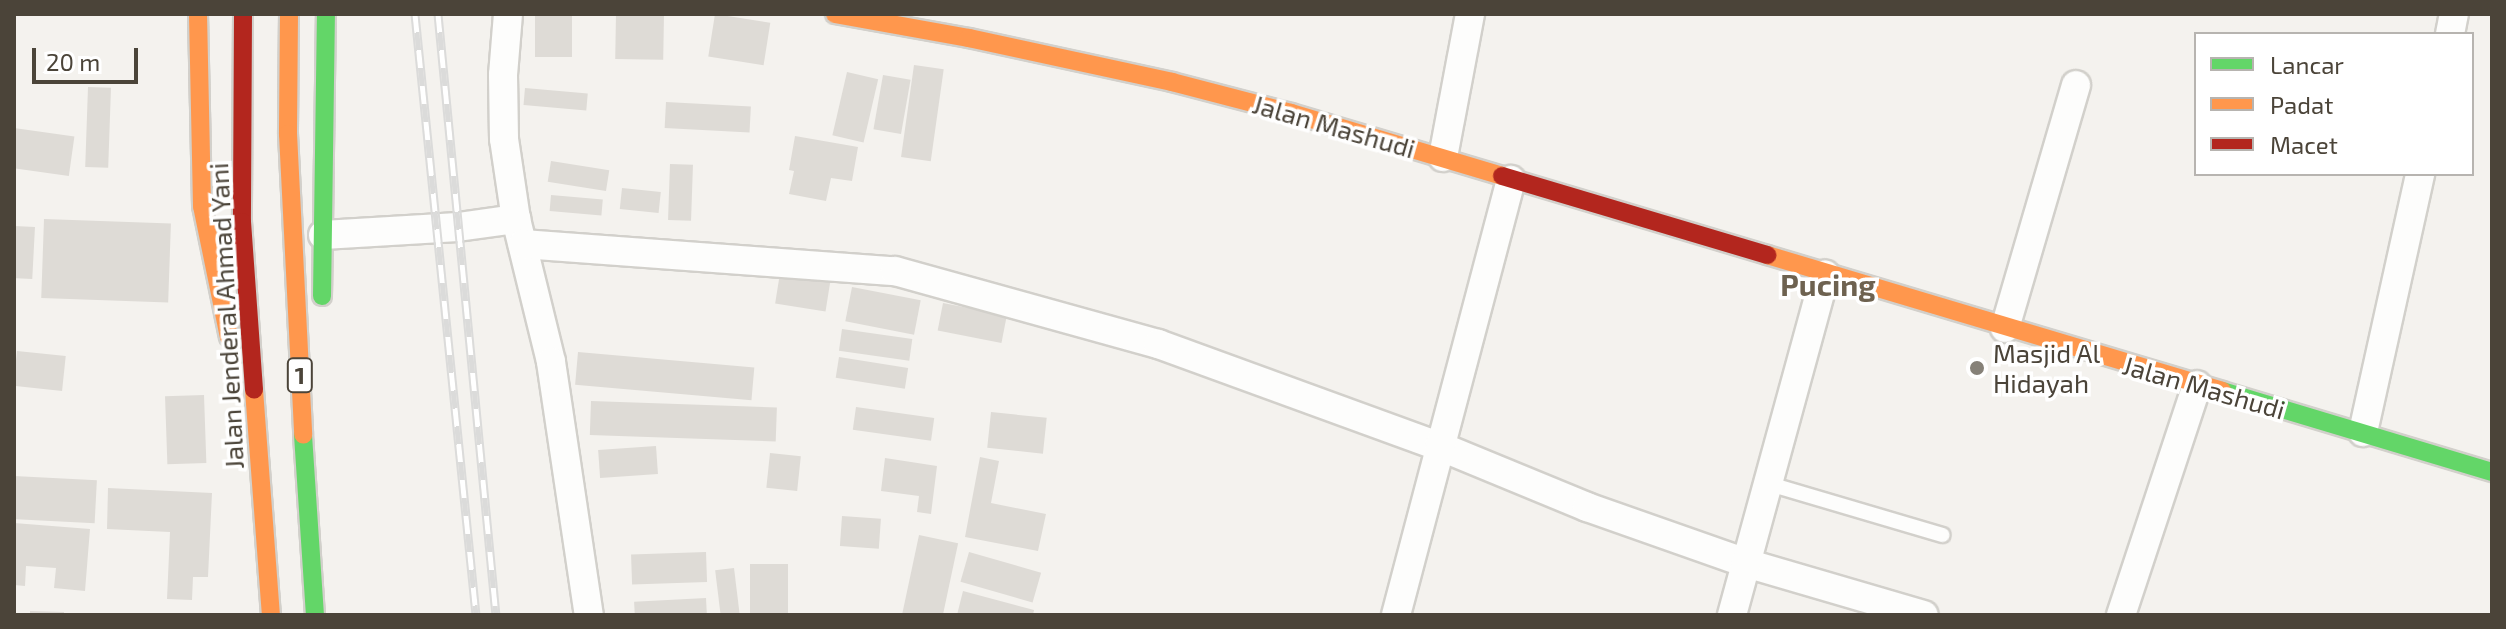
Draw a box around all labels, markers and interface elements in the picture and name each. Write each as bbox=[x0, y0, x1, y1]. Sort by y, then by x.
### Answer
scale bar bbox=[36, 32, 142, 82]
legend bbox=[2194, 32, 2474, 176]
text: 20 m bbox=[46, 47, 100, 76]
text: Lancar bbox=[2270, 50, 2344, 79]
street label: Jalan Mashudi bbox=[1249, 88, 1419, 164]
text: Padat bbox=[2270, 90, 2333, 119]
text: Macet bbox=[2270, 130, 2338, 159]
street label: Jalan Jenderal Ahmad Yani bbox=[202, 161, 250, 471]
district label: Pucing bbox=[1780, 266, 1876, 302]
place label: Masjid Al Hidayah bbox=[1993, 337, 2101, 398]
street label: Jalan Mashudi bbox=[2119, 349, 2289, 425]
road number: 1 bbox=[286, 355, 314, 395]
marker: Masjid Al Hidayah bbox=[1968, 359, 1986, 377]

